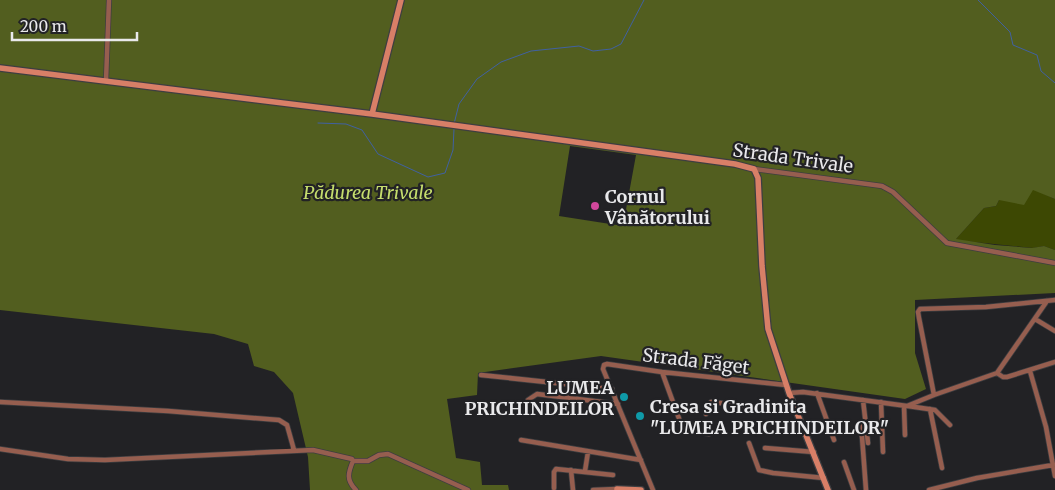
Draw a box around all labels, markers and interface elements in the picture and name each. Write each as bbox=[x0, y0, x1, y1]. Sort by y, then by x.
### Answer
scale bar bbox=[12, 10, 138, 42]
text: 200 m bbox=[20, 17, 67, 36]
street label: Strada Trivale bbox=[731, 138, 855, 178]
park label: Pădurea Trivale bbox=[303, 181, 433, 204]
place label: Cornul Vânătorului bbox=[604, 185, 710, 229]
marker: Cornul Vânătorului bbox=[589, 200, 601, 212]
street label: Strada Făget bbox=[641, 343, 751, 379]
place label: LUMEA PRICHINDEILOR bbox=[465, 376, 614, 420]
marker: LUMEA PRICHINDEILOR bbox=[618, 391, 630, 403]
place label: Cresa si Gradinita "LUMEA PRICHINDEILOR" bbox=[650, 395, 889, 439]
marker: Cresa si Gradinita "LUMEA PRICHINDEILOR" bbox=[634, 410, 646, 422]

